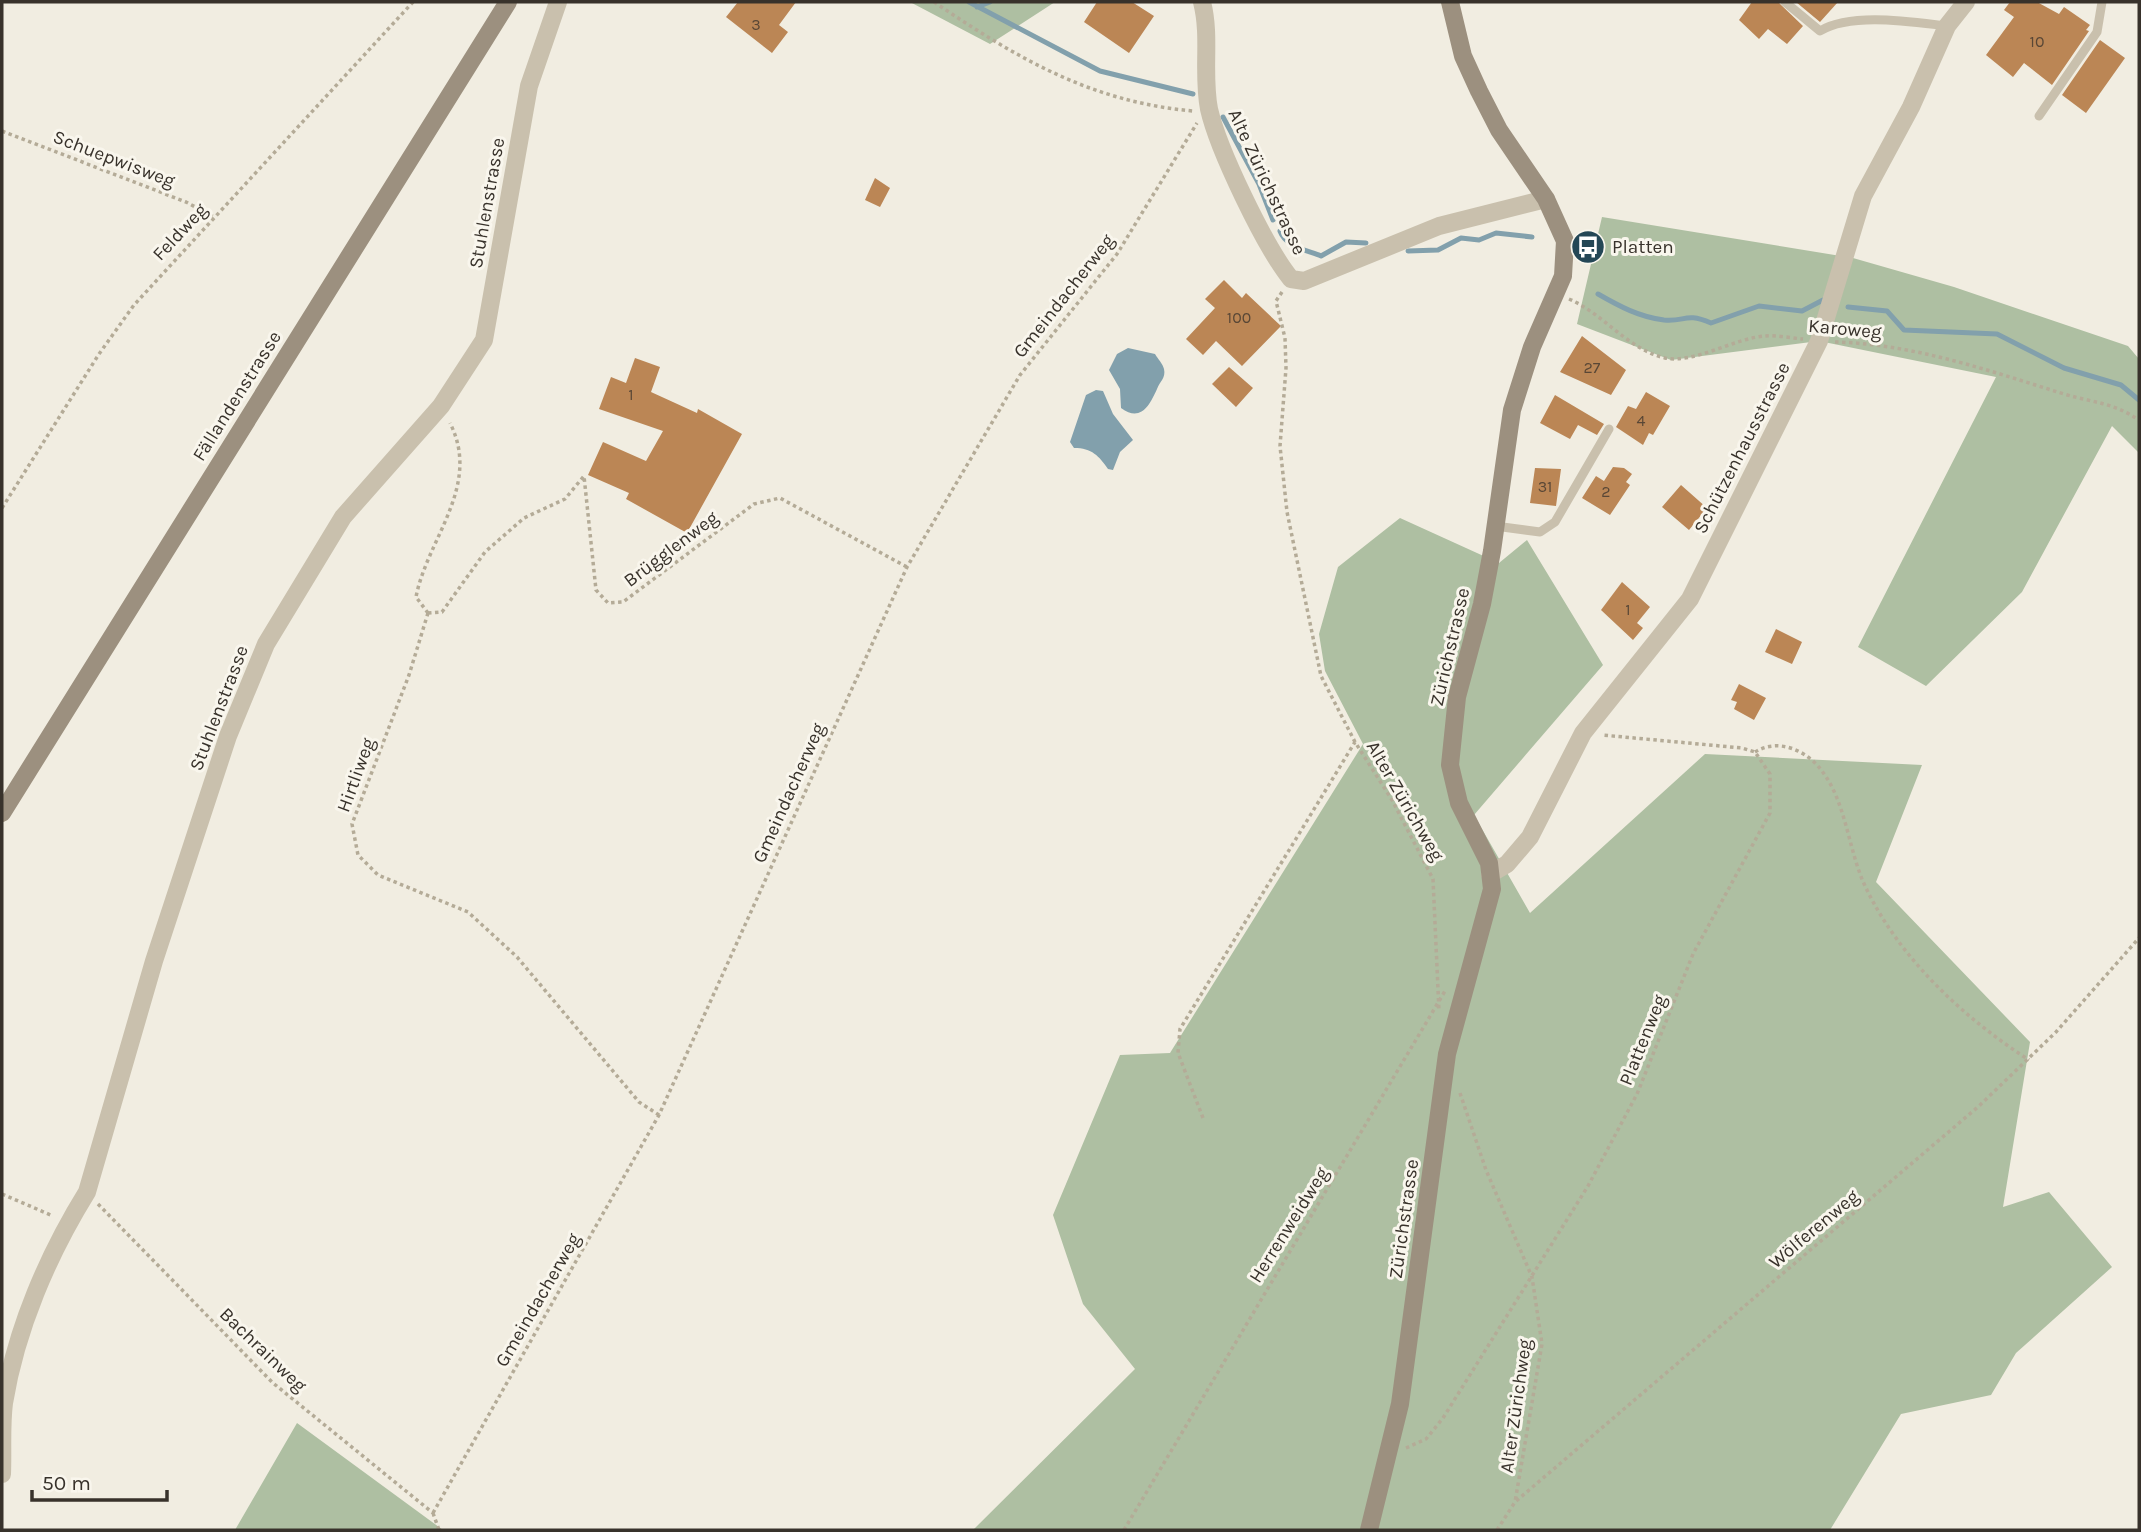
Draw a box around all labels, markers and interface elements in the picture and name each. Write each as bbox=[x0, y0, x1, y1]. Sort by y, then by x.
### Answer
house number: 3 bbox=[751, 15, 761, 34]
house number: 10 bbox=[2030, 32, 2044, 51]
street label: Alte Zürichstrasse bbox=[1224, 106, 1310, 258]
street label: Schuepwisweg bbox=[50, 126, 178, 192]
street label: Stuhlenstrasse bbox=[465, 136, 509, 270]
street label: Feldweg bbox=[148, 199, 212, 265]
bus stop icon: Platten bbox=[1569, 228, 1607, 266]
street label: Gmeindacherweg bbox=[1009, 230, 1119, 362]
place label: Platten bbox=[1612, 236, 1674, 258]
house number: 100 bbox=[1227, 308, 1251, 327]
street label: Karoweg bbox=[1807, 315, 1883, 343]
street label: Fällandenstrasse bbox=[188, 327, 286, 465]
house number: 27 bbox=[1584, 358, 1601, 377]
street label: Schützenhausstrasse bbox=[1689, 359, 1795, 537]
house number: 1 bbox=[628, 385, 634, 404]
house number: 4 bbox=[1637, 411, 1646, 430]
house number: 31 bbox=[1538, 477, 1552, 496]
house number: 2 bbox=[1601, 482, 1611, 501]
street label: Brügglenweg bbox=[619, 506, 723, 592]
street label: Zürichstrasse bbox=[1426, 586, 1474, 708]
house number: 1 bbox=[1625, 600, 1631, 619]
street label: Stuhlenstrasse bbox=[185, 642, 253, 774]
street label: Gmeindacherweg bbox=[748, 719, 830, 866]
street label: Hirtliweg bbox=[332, 735, 380, 815]
street label: Alter Zürichweg bbox=[1362, 737, 1448, 865]
street label: Plattenweg bbox=[1615, 991, 1671, 1089]
street label: Zürichstrasse bbox=[1385, 1158, 1423, 1280]
street label: Herrenweidweg bbox=[1245, 1163, 1333, 1287]
street label: Wölferenweg bbox=[1765, 1185, 1864, 1273]
street label: Gmeindacherweg bbox=[491, 1229, 585, 1371]
street label: Bachrainweg bbox=[215, 1303, 311, 1397]
street label: Alter Zürichweg bbox=[1496, 1337, 1536, 1475]
scale bar bbox=[32, 1458, 166, 1502]
text: 50 m bbox=[42, 1471, 91, 1495]

